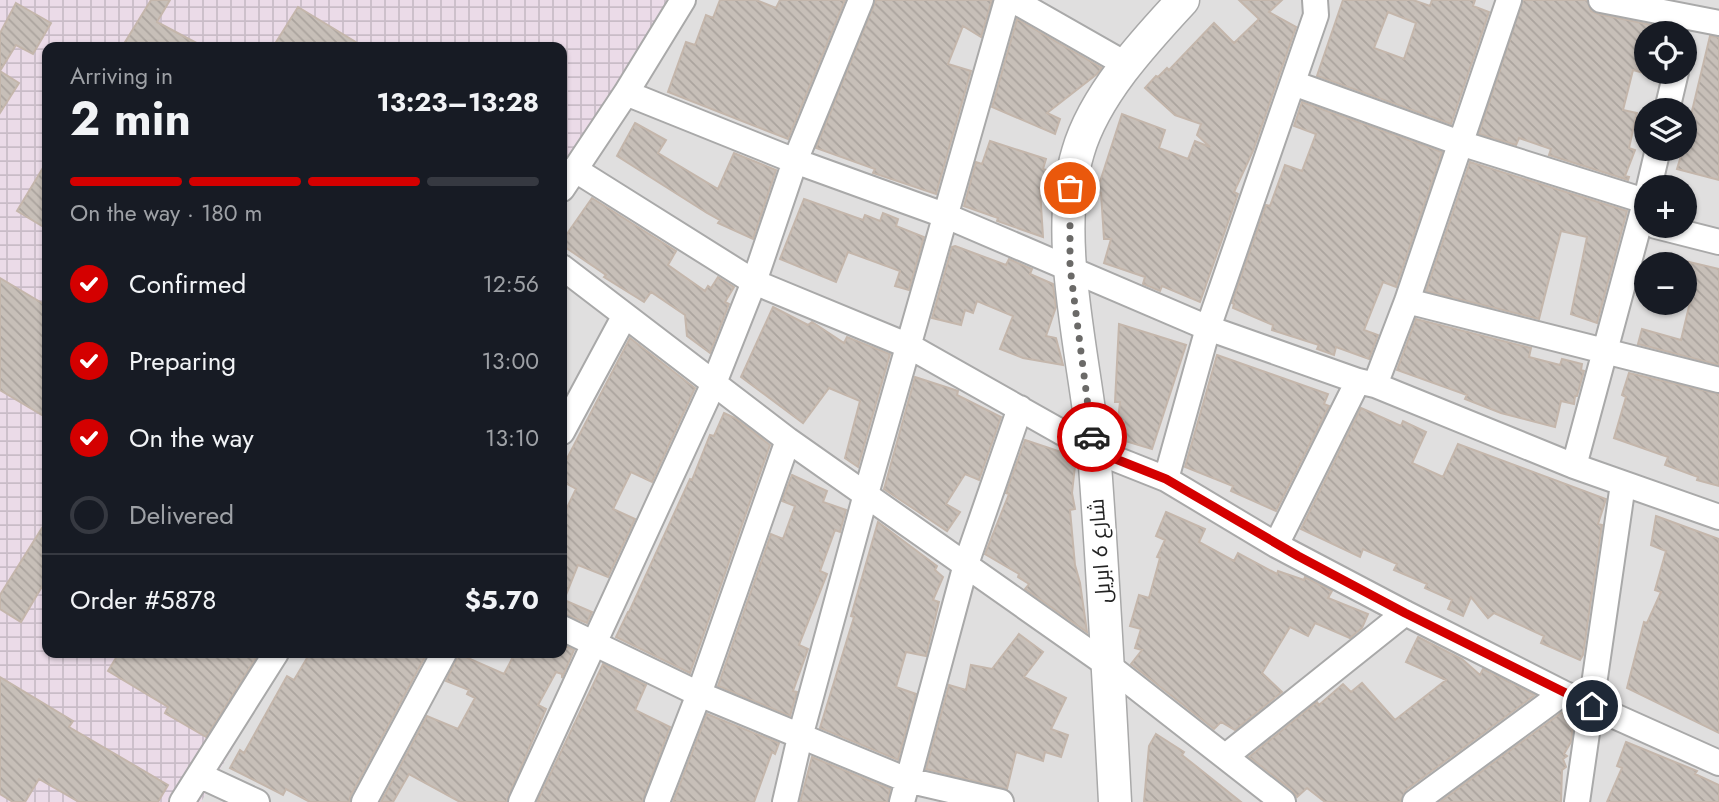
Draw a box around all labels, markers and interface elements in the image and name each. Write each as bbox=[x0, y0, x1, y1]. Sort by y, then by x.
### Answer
map controls bbox=[1634, 21, 1697, 315]
button: locate bbox=[1634, 21, 1697, 84]
text: Arriving in bbox=[70, 59, 173, 93]
text: 13:23–13:28 bbox=[377, 83, 539, 121]
text: 2 min bbox=[70, 86, 191, 152]
button: layers bbox=[1634, 98, 1697, 161]
pin bbox=[1040, 158, 1100, 218]
icon: bag bbox=[1051, 169, 1089, 207]
button: + bbox=[1634, 175, 1697, 238]
text: On the way · 180 m bbox=[70, 196, 262, 230]
button: − bbox=[1634, 252, 1697, 315]
icon: check bbox=[70, 265, 108, 303]
text: Confirmed bbox=[129, 265, 246, 303]
text: 12:56 bbox=[482, 267, 539, 301]
icon: check bbox=[70, 342, 108, 380]
text: Preparing bbox=[129, 342, 236, 380]
text: 13:00 bbox=[482, 344, 539, 378]
courier bbox=[1057, 402, 1127, 472]
icon: car bbox=[1073, 418, 1111, 456]
icon: check bbox=[70, 419, 108, 457]
text: On the way bbox=[129, 419, 254, 457]
text: 13:10 bbox=[485, 421, 539, 455]
text: Delivered bbox=[129, 496, 234, 534]
street label: شارع 6 ابريل bbox=[1081, 498, 1119, 604]
text: Order #5878 bbox=[70, 581, 216, 619]
text: $5.70 bbox=[465, 581, 539, 619]
pin bbox=[1562, 676, 1622, 736]
icon: home bbox=[1573, 687, 1611, 725]

